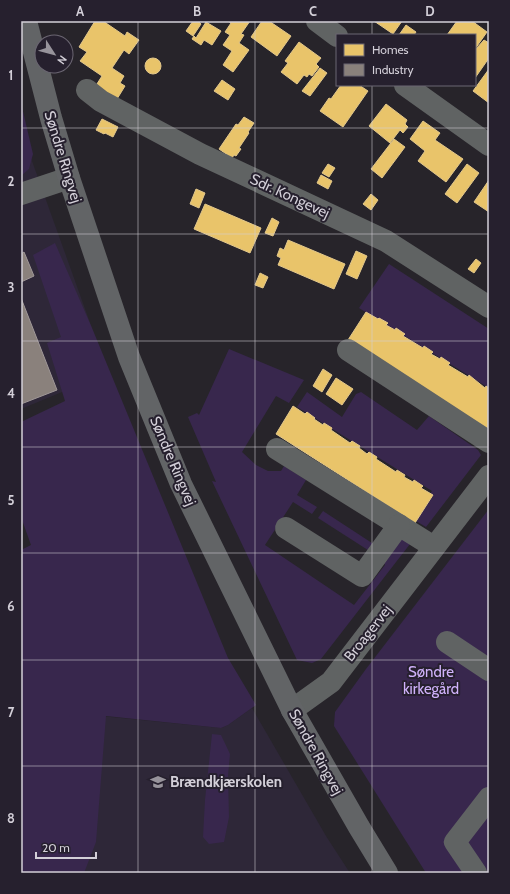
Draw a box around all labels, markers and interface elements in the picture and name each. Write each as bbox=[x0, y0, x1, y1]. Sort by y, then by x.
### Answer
text: A bbox=[76, 3, 85, 19]
text: B bbox=[193, 3, 201, 19]
text: C bbox=[309, 3, 317, 19]
text: D bbox=[425, 3, 435, 19]
north arrow bbox=[34, 34, 74, 74]
legend bbox=[336, 34, 476, 86]
text: Homes bbox=[372, 42, 409, 57]
text: N bbox=[54, 53, 70, 67]
text: Industry bbox=[372, 62, 413, 77]
text: 1 bbox=[9, 67, 13, 83]
street label: Søndre Ringvej bbox=[40, 109, 86, 205]
street label: Sdr. Kongevej bbox=[247, 170, 333, 222]
text: 2 bbox=[8, 173, 15, 189]
text: 3 bbox=[7, 279, 15, 295]
text: 4 bbox=[7, 385, 15, 401]
street label: Søndre Ringvej bbox=[146, 414, 200, 508]
text: 5 bbox=[8, 492, 15, 508]
text: 6 bbox=[7, 598, 15, 614]
street label: Broagervej bbox=[340, 601, 396, 665]
park label: Søndre kirkegård bbox=[403, 663, 459, 698]
text: 7 bbox=[8, 704, 15, 720]
street label: Søndre Ringvej bbox=[285, 706, 347, 798]
school or university icon: Brændkjærskolen bbox=[149, 773, 167, 791]
place label: Brændkjærskolen bbox=[170, 773, 282, 791]
text: 8 bbox=[7, 810, 15, 826]
scale bar bbox=[36, 834, 96, 860]
text: 20 m bbox=[42, 840, 70, 855]

